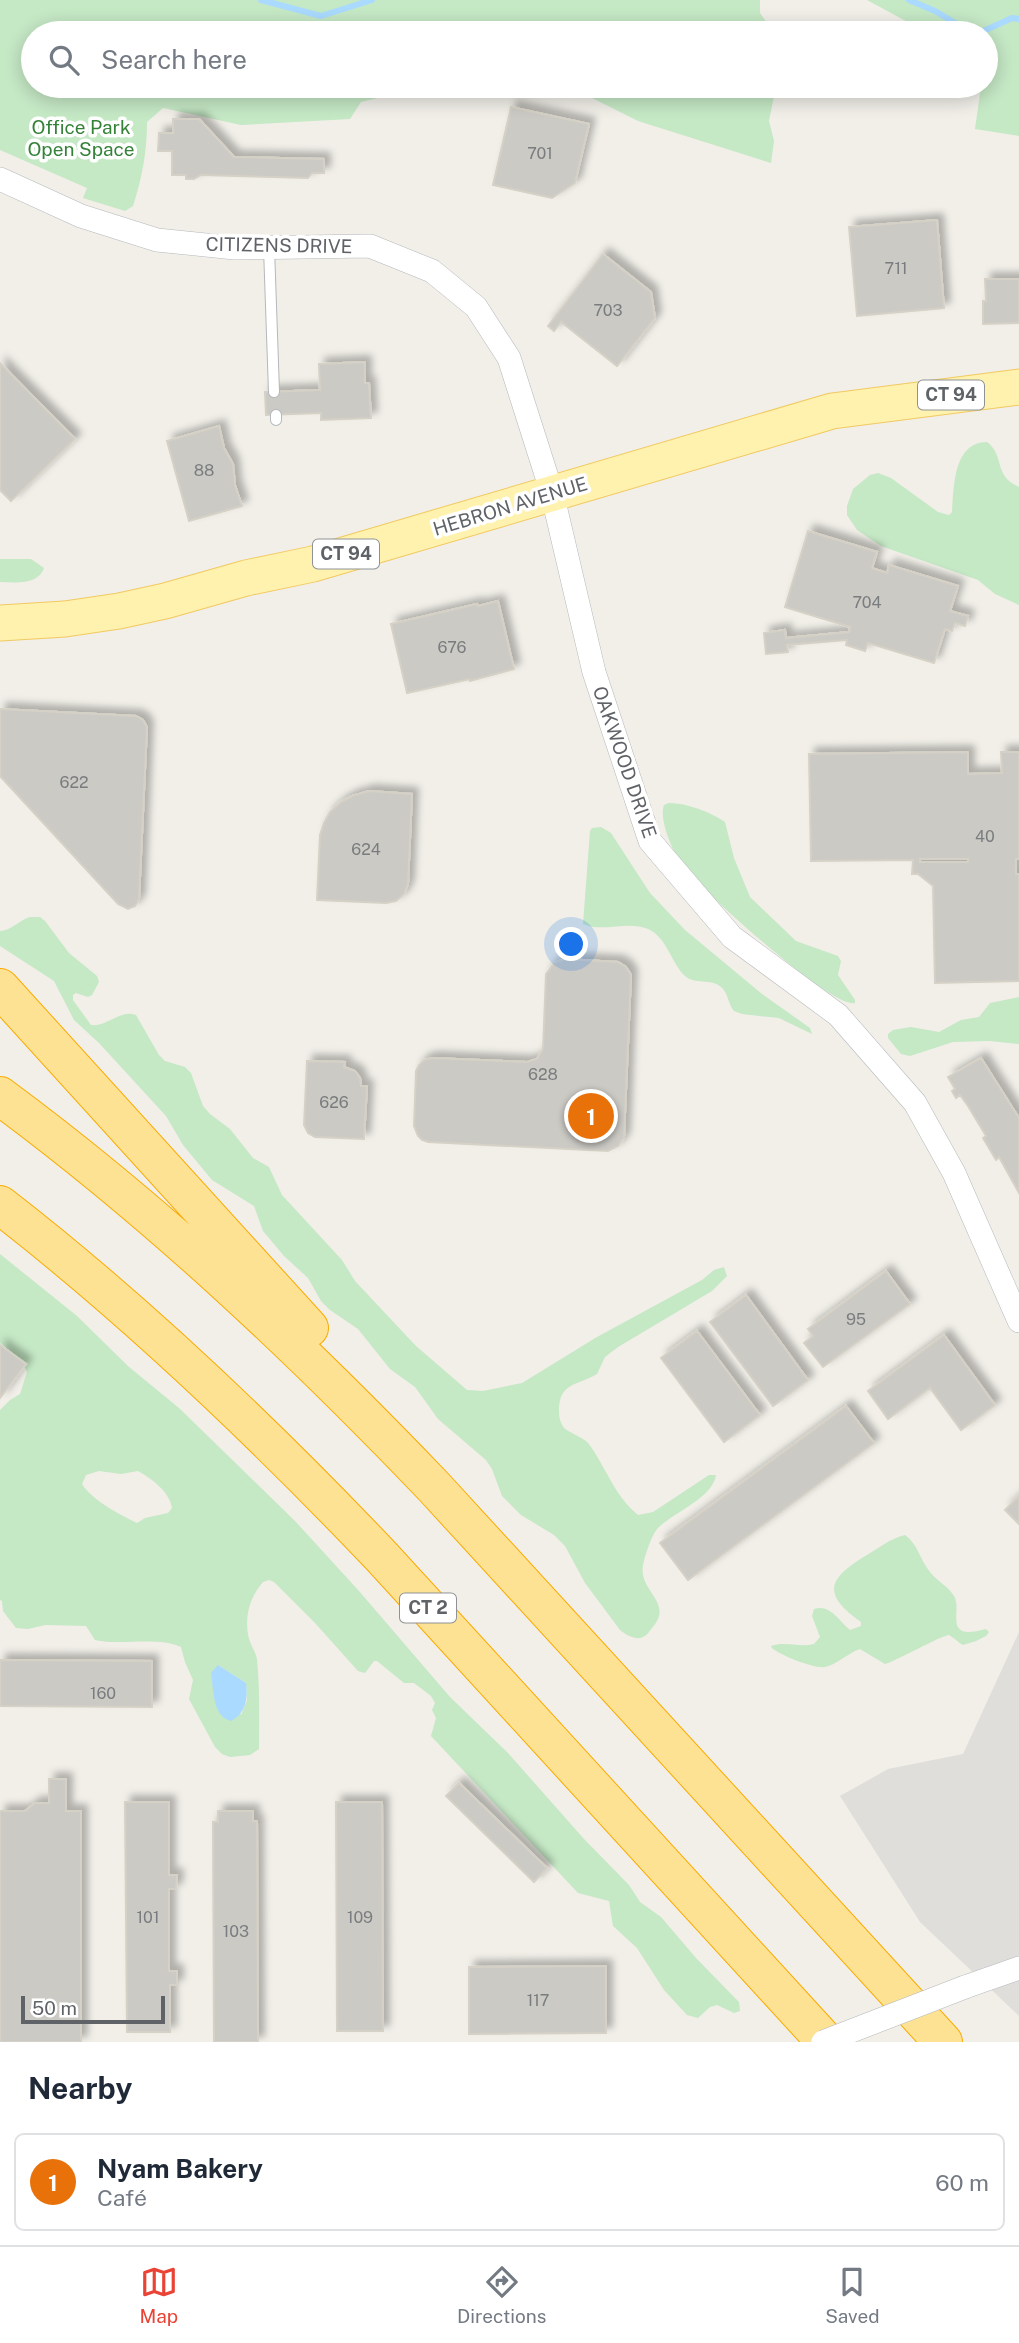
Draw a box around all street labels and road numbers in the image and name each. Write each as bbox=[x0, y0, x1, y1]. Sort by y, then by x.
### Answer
street label: CITIZENS DRIVE bbox=[205, 233, 353, 257]
road number: CT 94 bbox=[918, 380, 984, 410]
street label: HEBRON AVENUE bbox=[430, 472, 590, 540]
road number: CT 94 bbox=[313, 540, 379, 568]
street label: OAKWOOD DRIVE bbox=[589, 683, 661, 841]
road number: CT 2 bbox=[400, 1594, 456, 1623]

